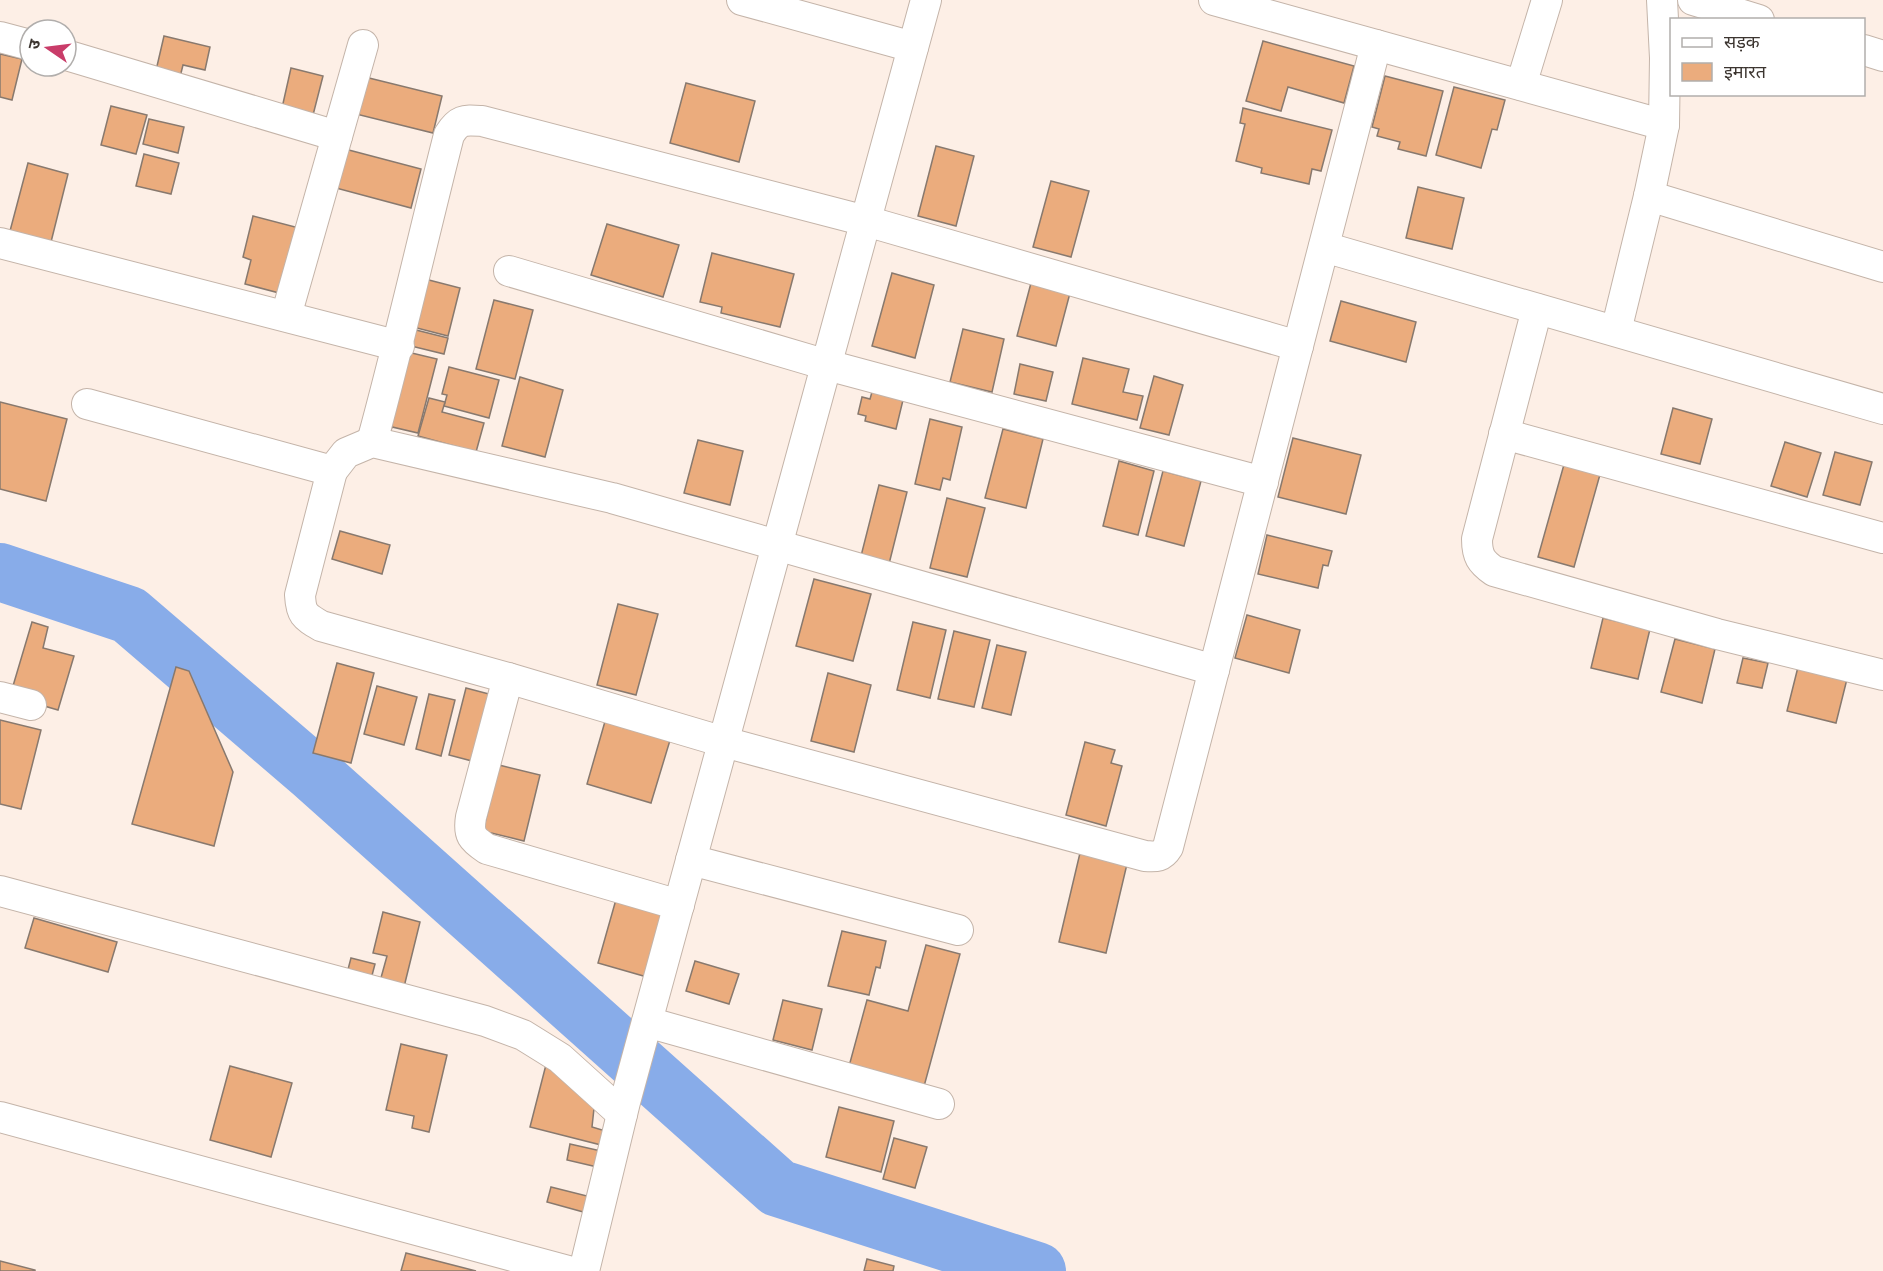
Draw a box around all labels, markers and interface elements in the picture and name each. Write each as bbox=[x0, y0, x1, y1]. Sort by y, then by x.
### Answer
north arrow bbox=[18, 18, 78, 78]
legend bbox=[1670, 18, 1865, 96]
text: सड़क bbox=[1724, 29, 1761, 55]
text: उ bbox=[22, 37, 46, 52]
text: इमारत bbox=[1724, 59, 1767, 85]

